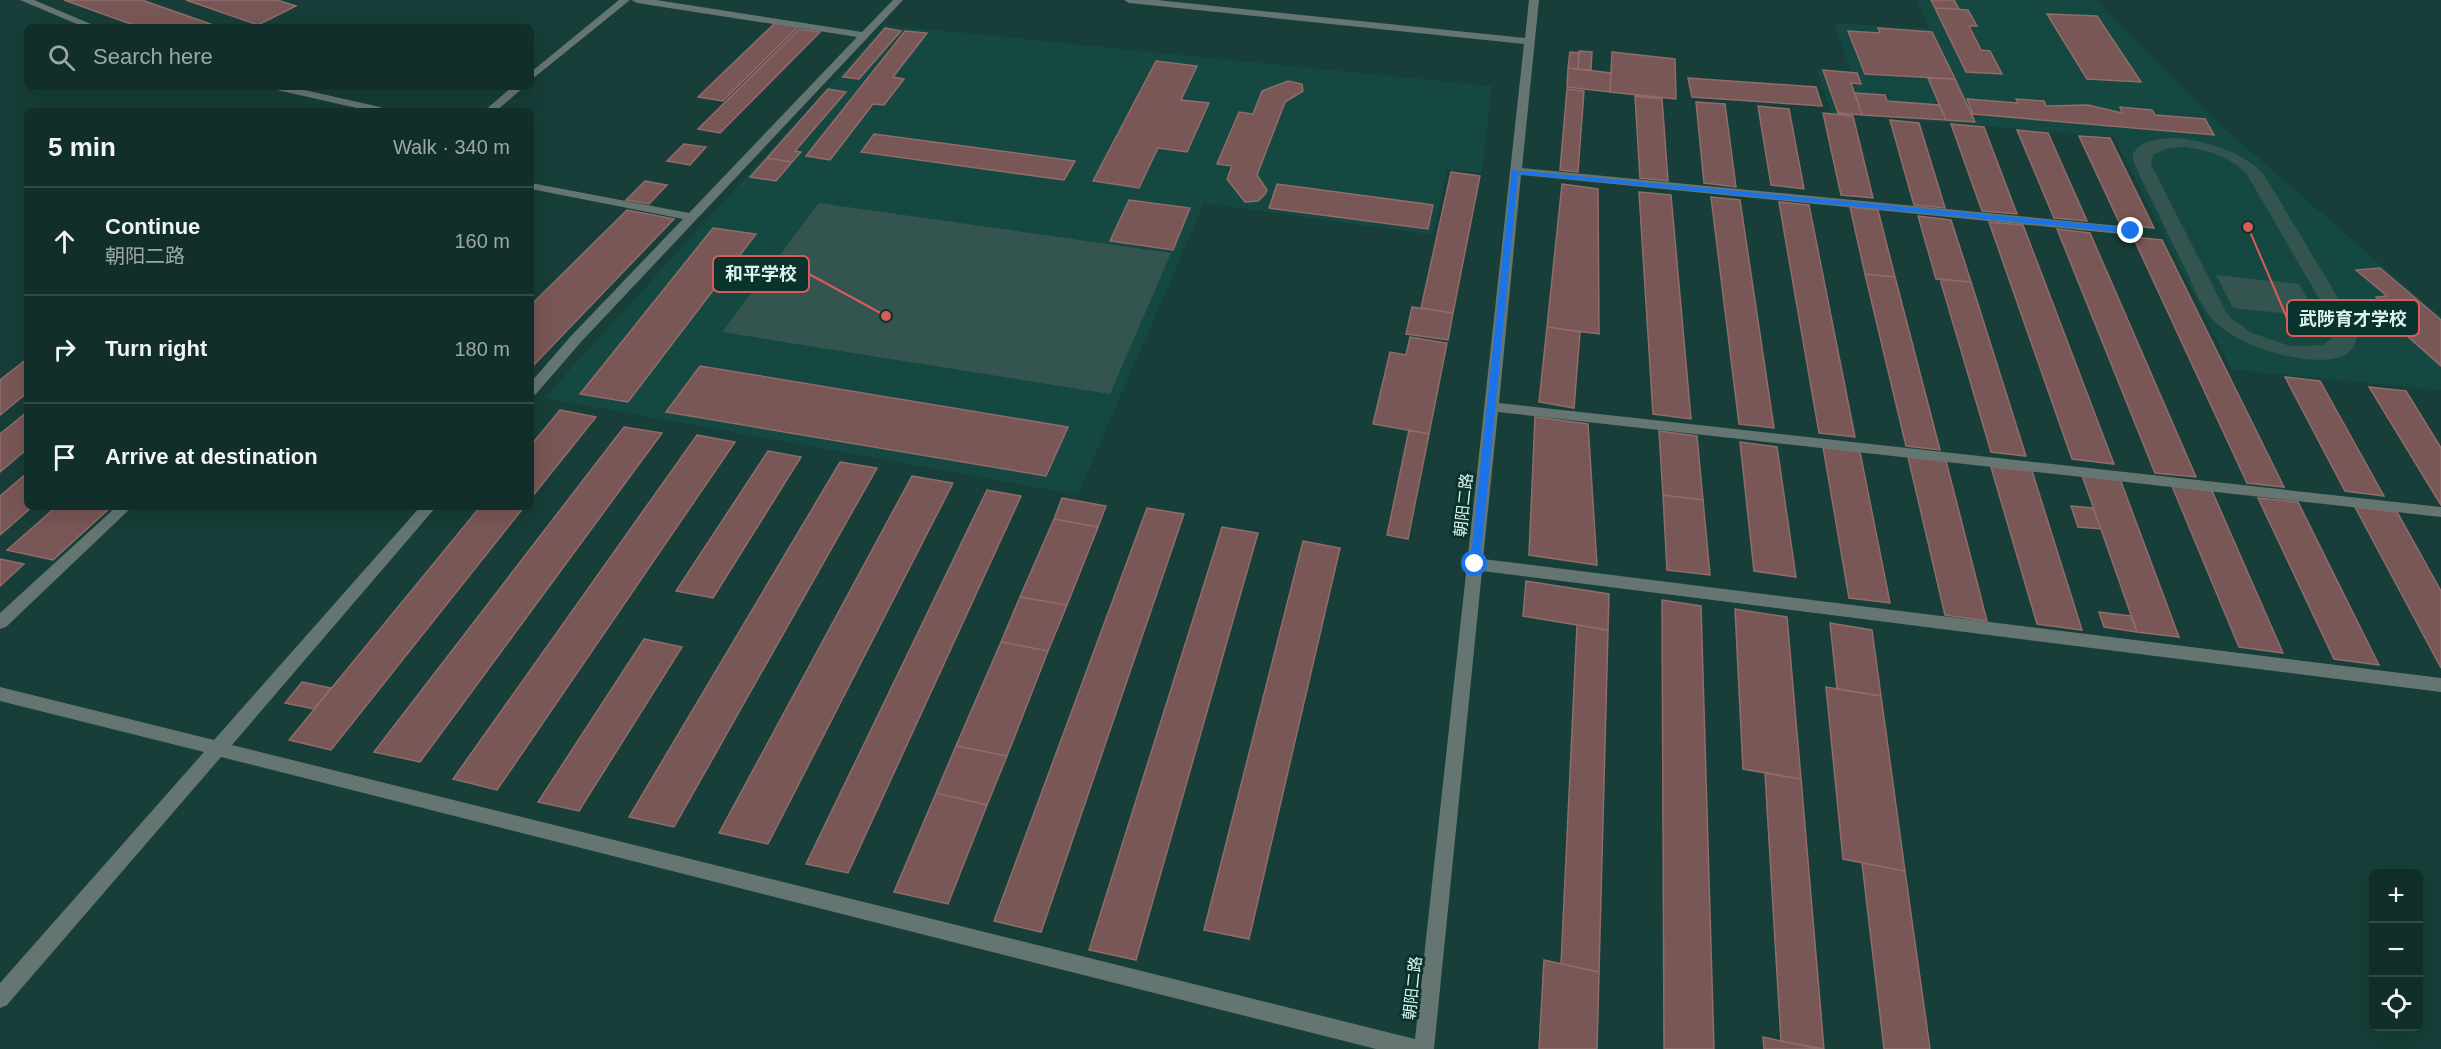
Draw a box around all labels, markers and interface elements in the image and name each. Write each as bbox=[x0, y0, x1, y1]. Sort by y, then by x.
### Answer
search box bbox=[24, 24, 534, 90]
icon: search bbox=[45, 41, 78, 74]
text: Search here bbox=[93, 44, 213, 69]
text: 5 min bbox=[48, 132, 116, 162]
text: Walk · 340 m bbox=[393, 136, 510, 158]
text: Continue bbox=[105, 214, 200, 239]
route end bbox=[2117, 217, 2143, 243]
icon: ahead bbox=[48, 225, 81, 258]
text: 160 m bbox=[454, 230, 510, 252]
text: 朝阳二路 bbox=[105, 245, 185, 267]
callout: 和平学校 bbox=[713, 256, 809, 292]
text: 和平学校 bbox=[725, 264, 797, 284]
callout: 武陟育才学校 bbox=[2287, 300, 2419, 336]
text: 武陟育才学校 bbox=[2299, 309, 2407, 329]
icon: right bbox=[48, 333, 81, 366]
text: Turn right bbox=[105, 336, 207, 361]
text: 180 m bbox=[454, 338, 510, 360]
icon: arrive bbox=[48, 441, 81, 474]
text: Arrive at destination bbox=[105, 444, 318, 469]
street label: 朝阳二路 bbox=[1452, 472, 1475, 538]
route start bbox=[1461, 550, 1487, 576]
map controls bbox=[2369, 869, 2423, 1031]
button: + bbox=[2369, 869, 2423, 923]
button: − bbox=[2369, 923, 2423, 977]
street label: 朝阳二路 bbox=[1401, 955, 1424, 1021]
button: locate bbox=[2369, 977, 2423, 1031]

